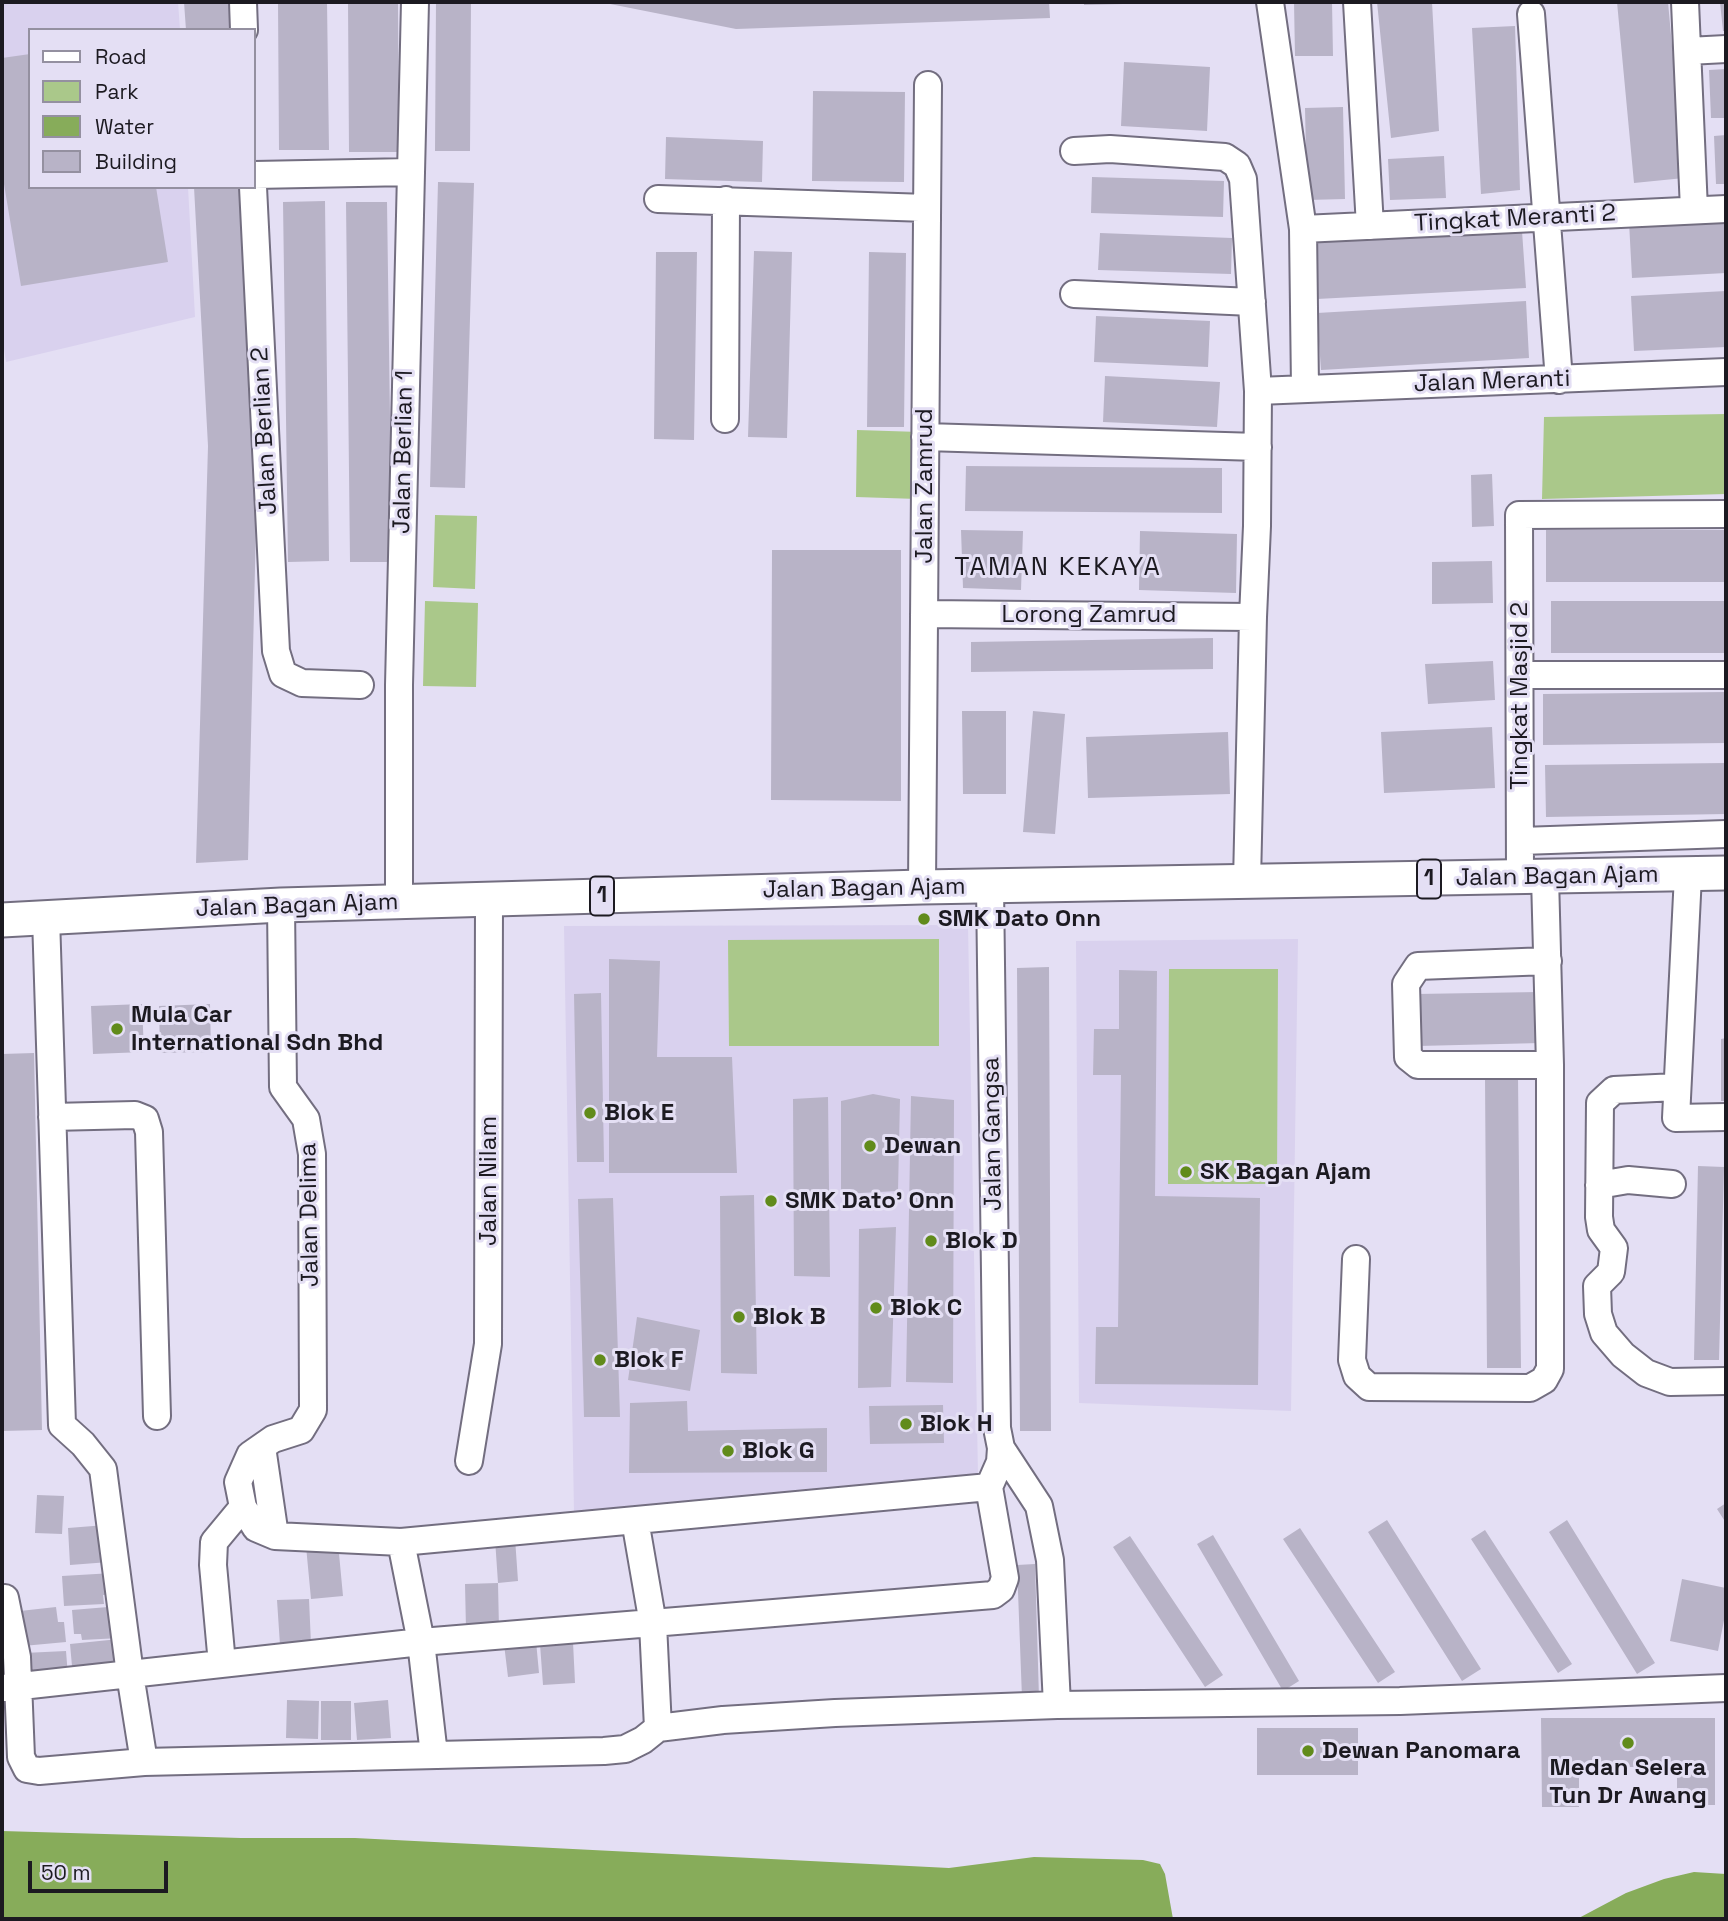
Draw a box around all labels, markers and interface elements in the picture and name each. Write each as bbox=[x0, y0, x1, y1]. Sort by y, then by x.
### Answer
legend bbox=[28, 28, 256, 189]
text: Road bbox=[95, 43, 147, 70]
text: Park bbox=[95, 78, 139, 105]
text: Water bbox=[95, 113, 154, 140]
text: Building bbox=[95, 148, 177, 175]
street label: Tingkat Meranti 2 bbox=[1413, 199, 1617, 239]
street label: Jalan Berlian 2 bbox=[246, 346, 284, 516]
street label: Jalan Meranti bbox=[1413, 365, 1571, 399]
street label: Jalan Berlian 1 bbox=[388, 370, 420, 534]
street label: Jalan Zamrud bbox=[911, 408, 939, 564]
district label: TAMAN KEKAYA bbox=[956, 552, 1160, 584]
street label: Lorong Zamrud bbox=[1001, 601, 1177, 629]
street label: Tingkat Masjid 2 bbox=[1506, 602, 1534, 790]
road number: 1 bbox=[1417, 860, 1441, 898]
street label: Jalan Bagan Ajam bbox=[1455, 861, 1659, 893]
street label: Jalan Bagan Ajam bbox=[762, 873, 966, 905]
road number: 1 bbox=[590, 876, 614, 916]
street label: Jalan Bagan Ajam bbox=[195, 888, 399, 924]
place label: SMK Dato Onn bbox=[938, 905, 1101, 933]
marker: SMK Dato Onn bbox=[916, 911, 932, 927]
place label: Mula Car International Sdn Bhd bbox=[131, 1001, 383, 1057]
marker: Mula Car International Sdn Bhd bbox=[109, 1021, 125, 1037]
street label: Jalan Gangsa bbox=[977, 1057, 1009, 1211]
place label: Blok E bbox=[604, 1099, 674, 1127]
marker: Blok E bbox=[582, 1105, 598, 1121]
street label: Jalan Nilam bbox=[475, 1116, 503, 1246]
place label: Dewan bbox=[884, 1132, 961, 1160]
marker: Dewan bbox=[862, 1138, 878, 1154]
street label: Jalan Delima bbox=[294, 1143, 326, 1287]
place label: SK Bagan Ajam bbox=[1200, 1158, 1371, 1186]
marker: SK Bagan Ajam bbox=[1178, 1164, 1194, 1180]
place label: SMK Dato' Onn bbox=[785, 1187, 954, 1215]
marker: SMK Dato' Onn bbox=[763, 1193, 779, 1209]
place label: Blok D bbox=[945, 1227, 1018, 1255]
marker: Blok D bbox=[923, 1233, 939, 1249]
place label: Blok C bbox=[890, 1294, 962, 1322]
marker: Blok C bbox=[868, 1300, 884, 1316]
place label: Blok B bbox=[753, 1303, 826, 1331]
marker: Blok B bbox=[731, 1309, 747, 1325]
place label: Blok F bbox=[614, 1346, 683, 1374]
marker: Blok F bbox=[592, 1352, 608, 1368]
place label: Blok H bbox=[920, 1410, 992, 1438]
marker: Blok H bbox=[898, 1416, 914, 1432]
place label: Blok G bbox=[742, 1437, 815, 1465]
marker: Blok G bbox=[720, 1443, 736, 1459]
marker: Medan Selera Tun Dr Awang bbox=[1620, 1735, 1636, 1751]
place label: Dewan Panomara bbox=[1322, 1737, 1520, 1765]
marker: Dewan Panomara bbox=[1300, 1743, 1316, 1759]
place label: Medan Selera Tun Dr Awang bbox=[1549, 1754, 1707, 1810]
scale bar bbox=[32, 1848, 172, 1892]
text: 50 m bbox=[41, 1859, 91, 1886]

